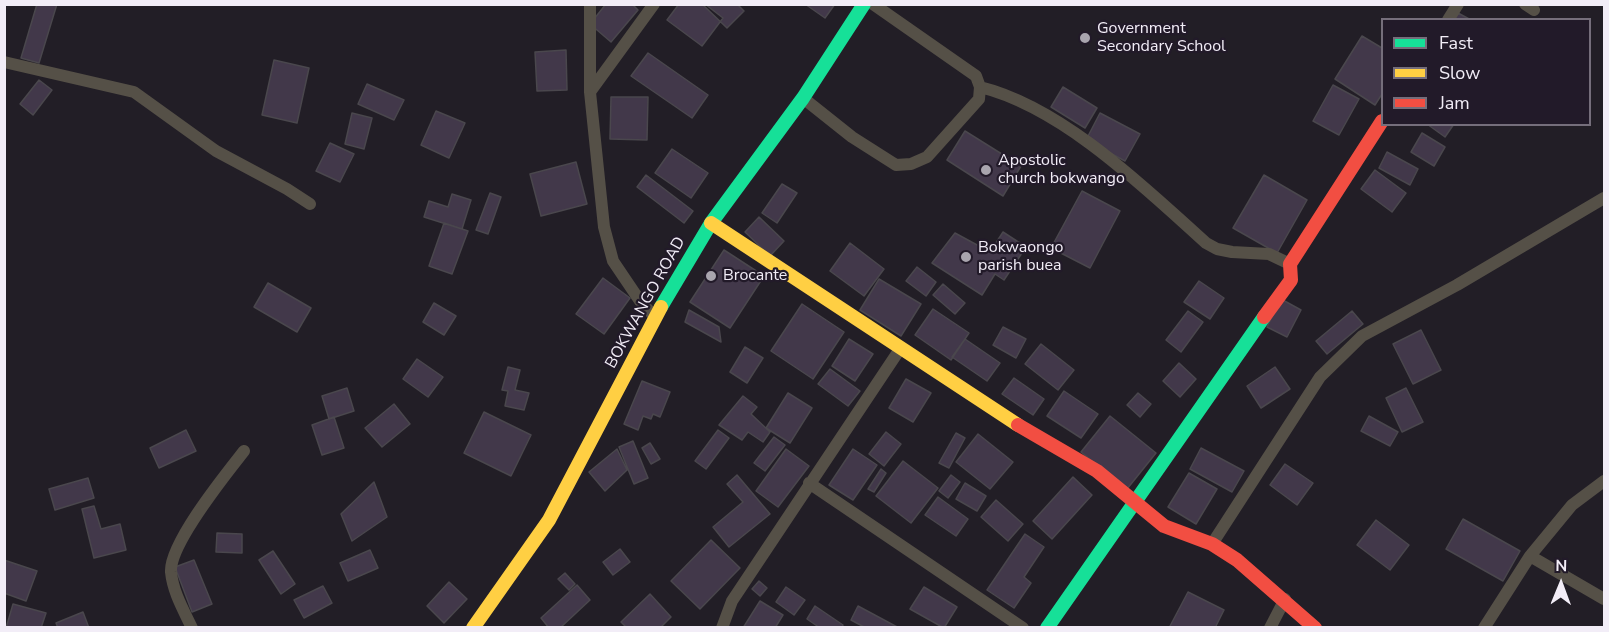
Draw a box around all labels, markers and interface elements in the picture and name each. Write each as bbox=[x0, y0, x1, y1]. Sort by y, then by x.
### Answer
legend bbox=[1381, 18, 1591, 126]
place label: Government Secondary School bbox=[1097, 19, 1226, 57]
marker: Government Secondary School bbox=[1078, 31, 1092, 45]
text: Fast bbox=[1439, 31, 1473, 55]
text: Slow bbox=[1439, 61, 1480, 85]
text: Jam bbox=[1439, 91, 1470, 115]
place label: Apostolic church bokwango bbox=[998, 151, 1125, 189]
marker: Apostolic church bokwango bbox=[979, 163, 993, 177]
street label: BOKWANGO ROAD bbox=[602, 234, 690, 372]
place label: Bokwaongo parish buea bbox=[978, 238, 1063, 276]
marker: Bokwaongo parish buea bbox=[959, 250, 973, 264]
place label: Brocante bbox=[723, 266, 787, 286]
marker: Brocante bbox=[704, 269, 718, 283]
north arrow bbox=[1531, 554, 1591, 614]
text: N bbox=[1555, 555, 1567, 577]

